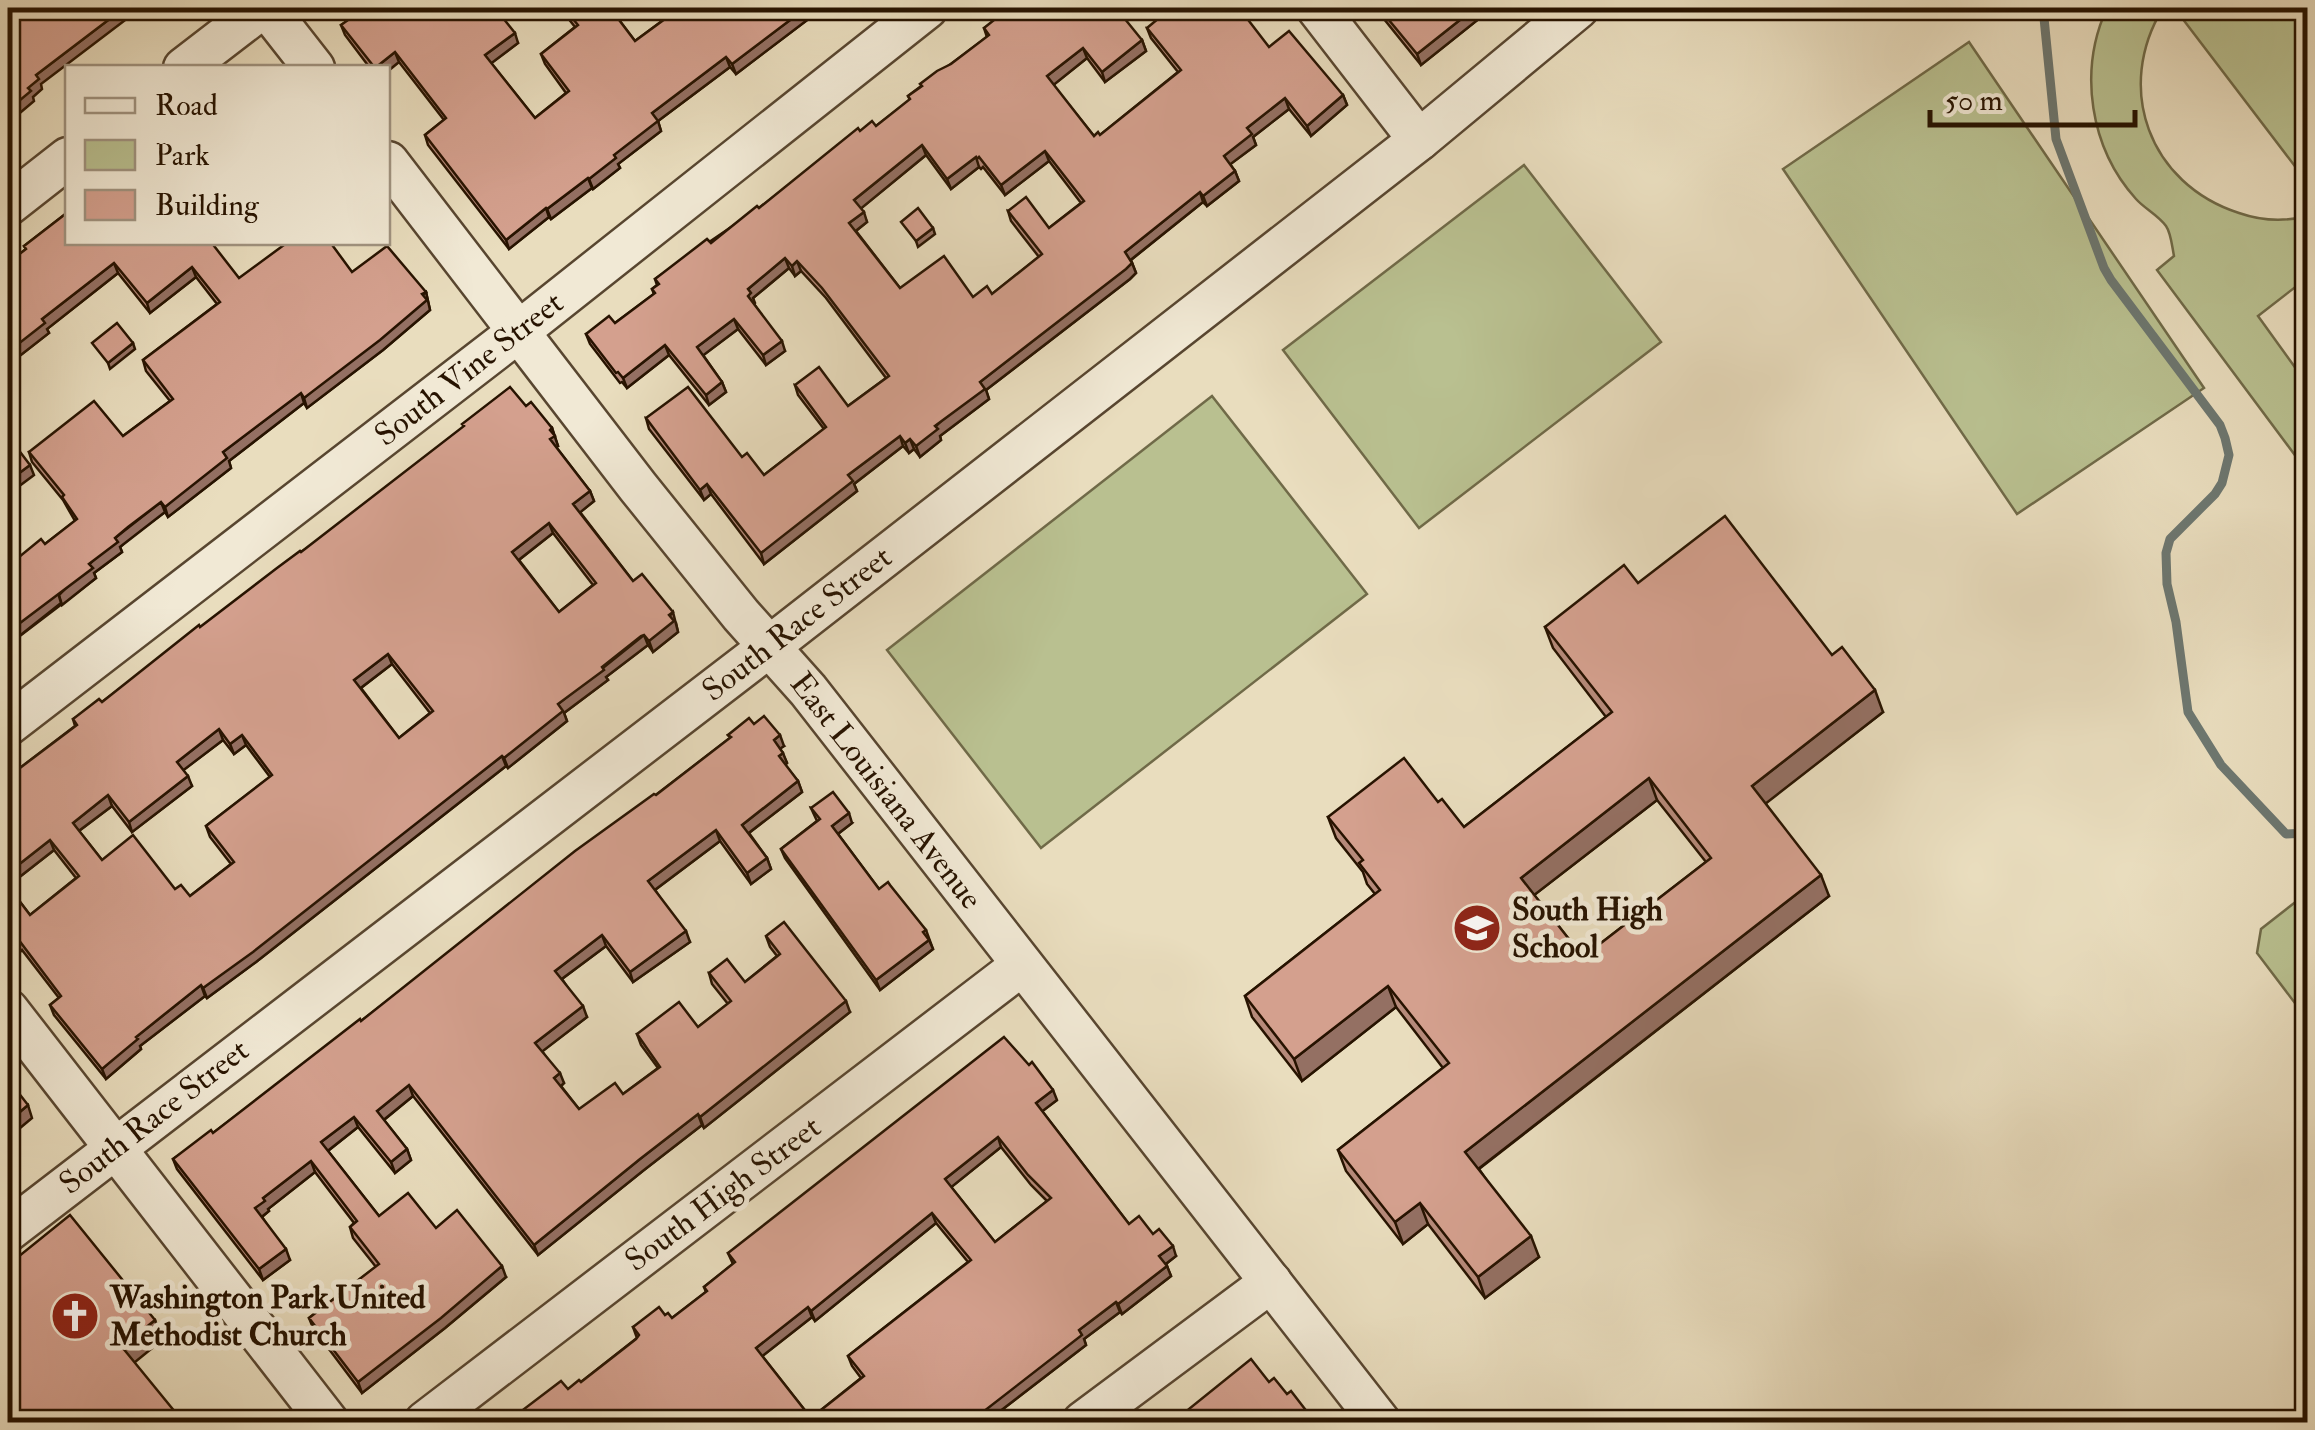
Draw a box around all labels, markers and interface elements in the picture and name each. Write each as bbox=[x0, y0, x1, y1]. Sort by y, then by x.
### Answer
legend bbox=[65, 65, 390, 245]
scale bar bbox=[1930, 65, 2135, 127]
text: 50 m bbox=[1945, 82, 2003, 119]
text: Road bbox=[155, 87, 218, 124]
text: Park bbox=[155, 137, 210, 174]
text: Building bbox=[155, 187, 260, 224]
street label: South Vine Street bbox=[367, 283, 571, 455]
street label: South Race Street bbox=[694, 538, 900, 710]
street label: East Louisiana Avenue bbox=[781, 665, 991, 917]
place label: South High School bbox=[1512, 890, 1663, 967]
school or university icon: South High School bbox=[1451, 902, 1503, 954]
street label: South Race Street bbox=[51, 1031, 257, 1203]
street label: South High Street bbox=[617, 1107, 829, 1281]
place label: Washington Park United Methodist Church bbox=[109, 1278, 426, 1355]
church icon: Washington Park United Methodist Church bbox=[49, 1290, 101, 1342]

